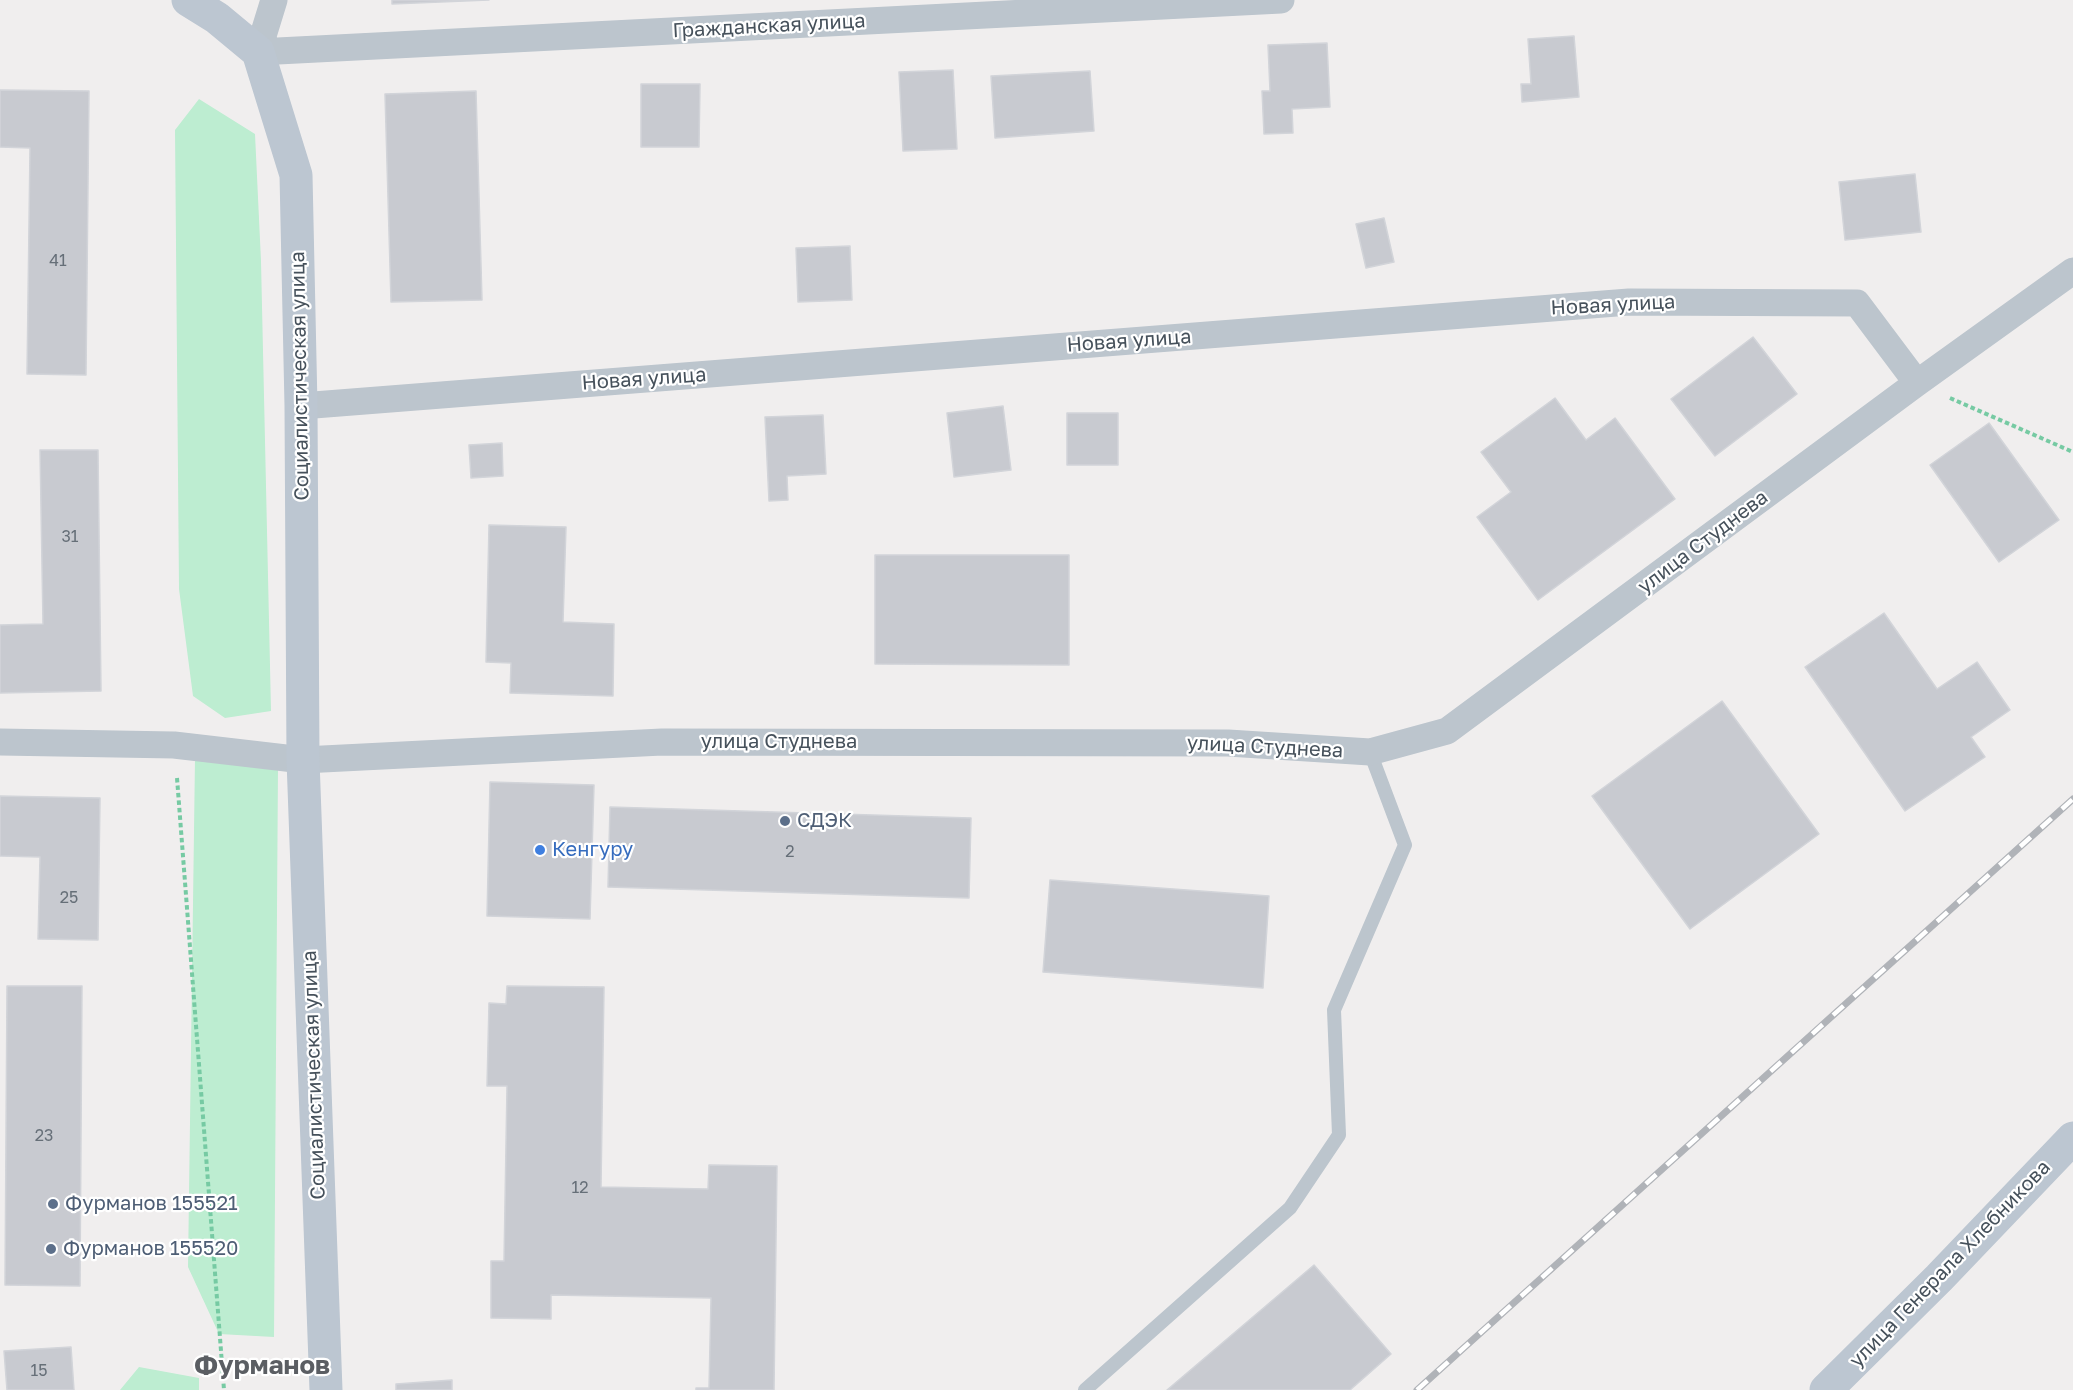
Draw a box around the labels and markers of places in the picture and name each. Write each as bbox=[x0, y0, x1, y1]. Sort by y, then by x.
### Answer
place label: СДЭК bbox=[797, 809, 852, 833]
marker: СДЭК bbox=[778, 814, 792, 828]
place label: Кенгуру bbox=[552, 838, 633, 862]
marker: Кенгуру bbox=[533, 843, 547, 857]
place label: Фурманов 155521 bbox=[65, 1192, 238, 1216]
marker: Фурманов 155521 bbox=[46, 1197, 60, 1211]
place label: Фурманов 155520 bbox=[63, 1237, 238, 1261]
marker: Фурманов 155520 bbox=[44, 1242, 58, 1256]

